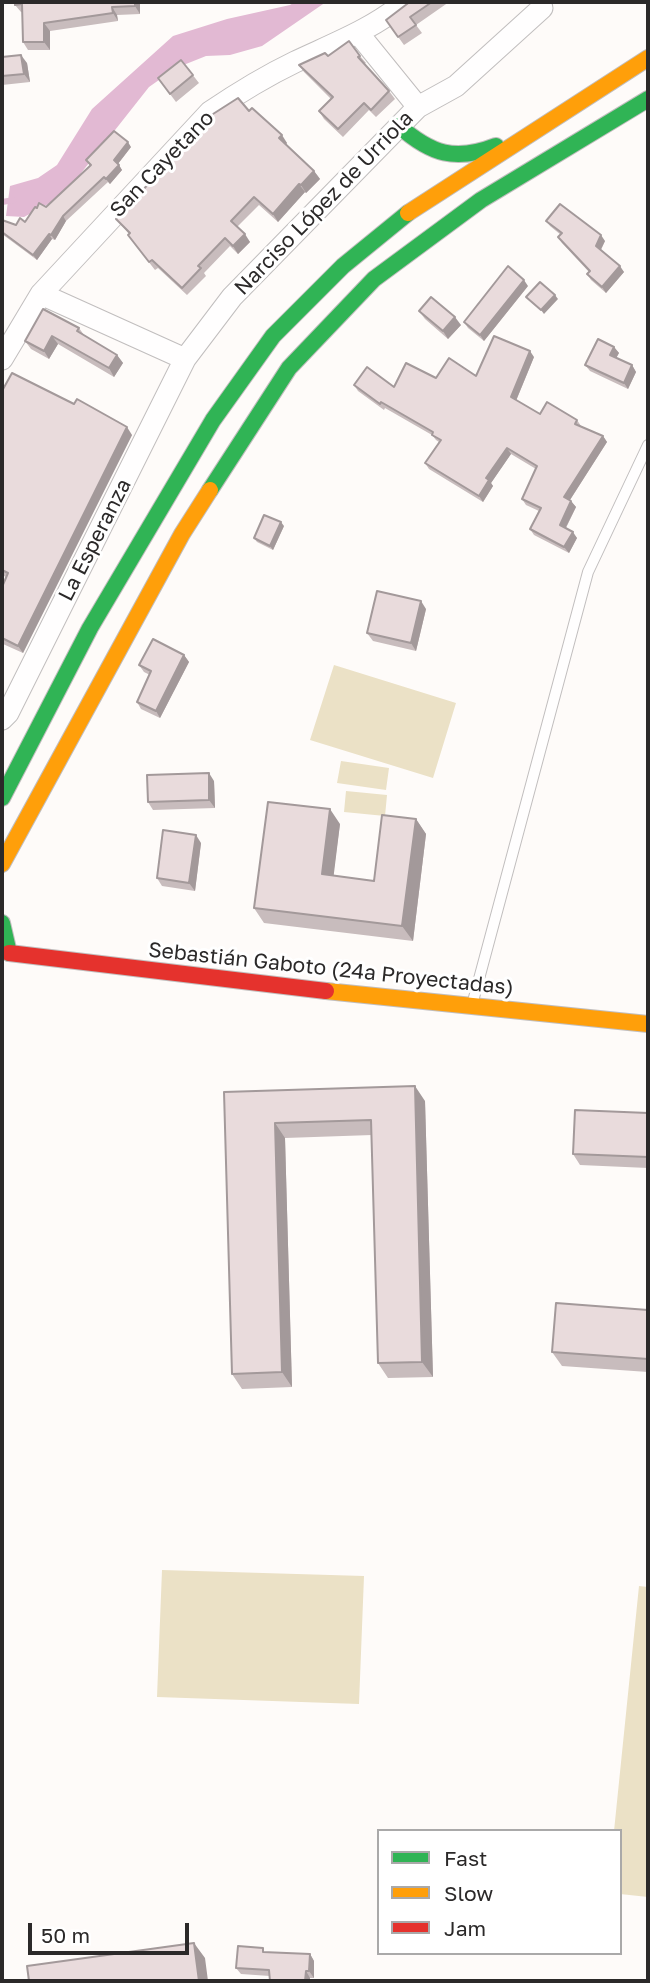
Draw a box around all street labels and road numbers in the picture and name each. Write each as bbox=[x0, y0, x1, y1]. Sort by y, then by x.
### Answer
street label: San Cayetano bbox=[105, 105, 219, 223]
street label: Narciso López de Urriola bbox=[229, 106, 419, 300]
street label: La Esperanza bbox=[53, 475, 137, 605]
street label: Sebastián Gaboto (24ª Proyectadas) bbox=[147, 937, 515, 1001]

